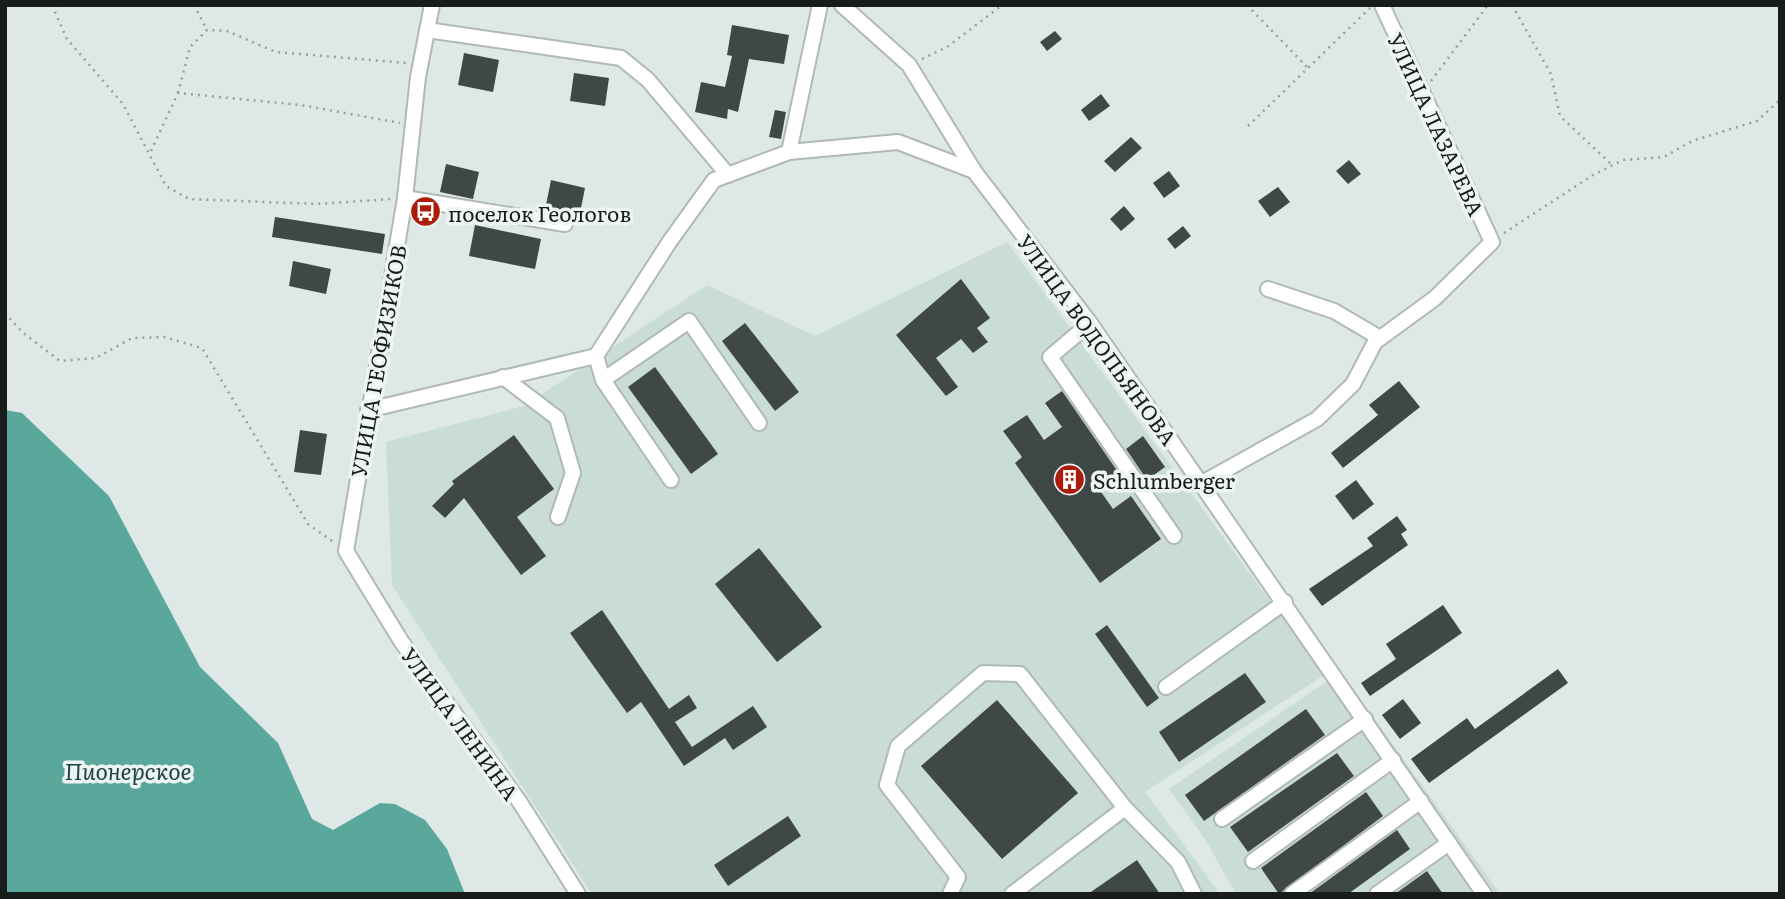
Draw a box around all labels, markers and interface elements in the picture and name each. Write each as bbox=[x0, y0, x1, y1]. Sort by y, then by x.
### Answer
street label: УЛИЦА ЛАЗАРЕВА bbox=[1381, 27, 1493, 221]
bus stop icon: поселок Геологов bbox=[408, 195, 442, 229]
place label: поселок Геологов bbox=[448, 197, 631, 228]
street label: УЛИЦА ВОДОПЬЯНОВА bbox=[1011, 227, 1186, 451]
street label: УЛИЦА ГЕОФИЗИКОВ bbox=[341, 242, 413, 480]
building icon: Schlumberger bbox=[1053, 462, 1087, 496]
place label: Schlumberger bbox=[1093, 464, 1235, 495]
street label: УЛИЦА ЛЕНИНА bbox=[395, 640, 527, 806]
water label: Пионерское bbox=[65, 753, 191, 787]

